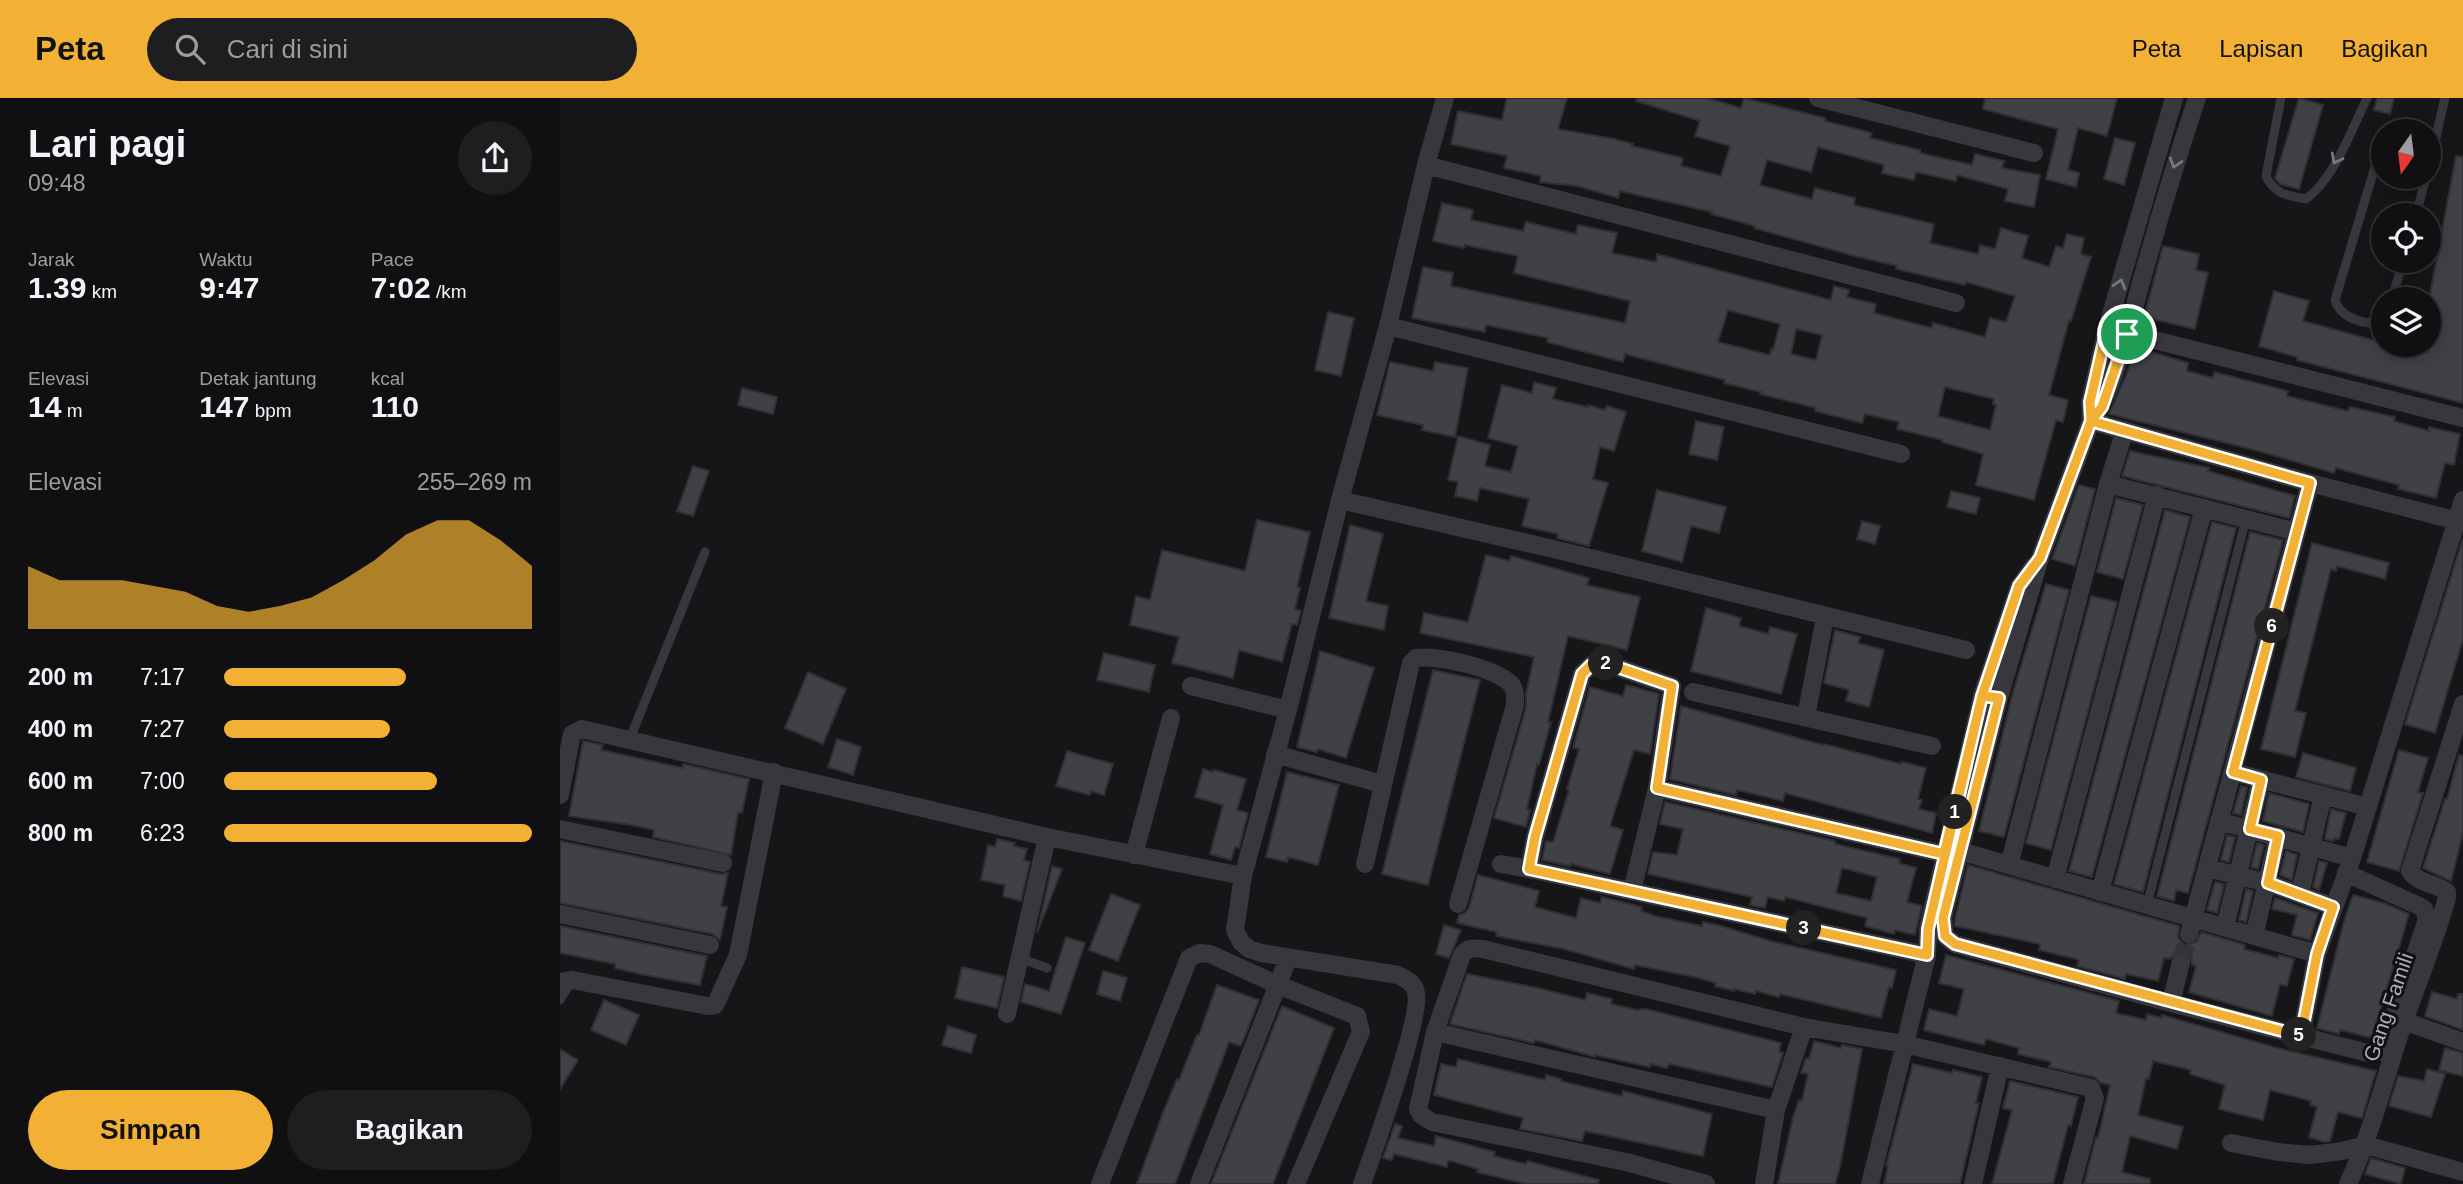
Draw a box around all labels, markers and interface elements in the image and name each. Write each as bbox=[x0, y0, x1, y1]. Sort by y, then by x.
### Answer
search box bbox=[147, 18, 637, 81]
text: Peta bbox=[35, 30, 105, 67]
icon: search bbox=[171, 30, 209, 68]
text: Cari di sini bbox=[227, 34, 348, 64]
text: Peta bbox=[2132, 35, 2181, 62]
text: Lapisan bbox=[2219, 35, 2303, 62]
text: Bagikan bbox=[2341, 35, 2428, 62]
north arrow bbox=[2371, 119, 2441, 189]
map controls bbox=[2371, 119, 2441, 357]
button: share bbox=[458, 121, 532, 195]
text: Lari pagi bbox=[28, 123, 186, 165]
one-way arrow bbox=[2331, 152, 2345, 164]
one-way arrow bbox=[2169, 157, 2183, 169]
text: 09:48 bbox=[28, 170, 86, 196]
button: locate bbox=[2371, 203, 2441, 273]
text: Jarak bbox=[28, 249, 74, 270]
text: Waktu bbox=[199, 249, 252, 270]
text: Pace bbox=[371, 249, 414, 270]
text: 1.39 bbox=[28, 271, 86, 304]
text: 9:47 bbox=[199, 271, 259, 304]
text: 7:02 bbox=[371, 271, 431, 304]
one-way arrow bbox=[2112, 278, 2127, 290]
text: km bbox=[86, 281, 117, 302]
text: /km bbox=[431, 281, 467, 302]
button: layers bbox=[2371, 287, 2441, 357]
pin bbox=[2097, 304, 2157, 364]
icon: arrive bbox=[2108, 315, 2146, 353]
text: Elevasi bbox=[28, 368, 89, 389]
text: Detak jantung bbox=[199, 368, 317, 389]
text: kcal bbox=[371, 368, 404, 389]
text: 14 bbox=[28, 390, 61, 423]
text: 147 bbox=[199, 390, 249, 423]
text: 110 bbox=[371, 390, 419, 423]
text: m bbox=[61, 400, 82, 421]
text: bpm bbox=[249, 400, 292, 421]
text: Elevasi bbox=[28, 469, 102, 495]
text: 255–269 m bbox=[417, 469, 532, 495]
pin: 6 bbox=[2254, 608, 2290, 644]
text: 6 bbox=[2266, 615, 2277, 636]
pin: 2 bbox=[1588, 646, 1624, 680]
text: 2 bbox=[1600, 652, 1611, 673]
text: 200 m bbox=[28, 664, 93, 690]
text: 7:17 bbox=[140, 664, 185, 690]
text: 400 m bbox=[28, 716, 93, 742]
text: 7:27 bbox=[140, 716, 185, 742]
text: 600 m bbox=[28, 768, 93, 794]
text: 7:00 bbox=[140, 768, 185, 794]
pin: 1 bbox=[1938, 794, 1972, 830]
text: 1 bbox=[1949, 801, 1960, 822]
text: 800 m bbox=[28, 820, 93, 846]
text: 6:23 bbox=[140, 820, 185, 846]
pin: 3 bbox=[1786, 910, 1822, 946]
text: 3 bbox=[1798, 917, 1809, 938]
street label: Gang Famili bbox=[2359, 950, 2417, 1064]
pin: 5 bbox=[2282, 1018, 2316, 1052]
text: 5 bbox=[2293, 1024, 2304, 1045]
button: Simpan bbox=[28, 1090, 273, 1170]
button: Bagikan bbox=[287, 1090, 532, 1170]

